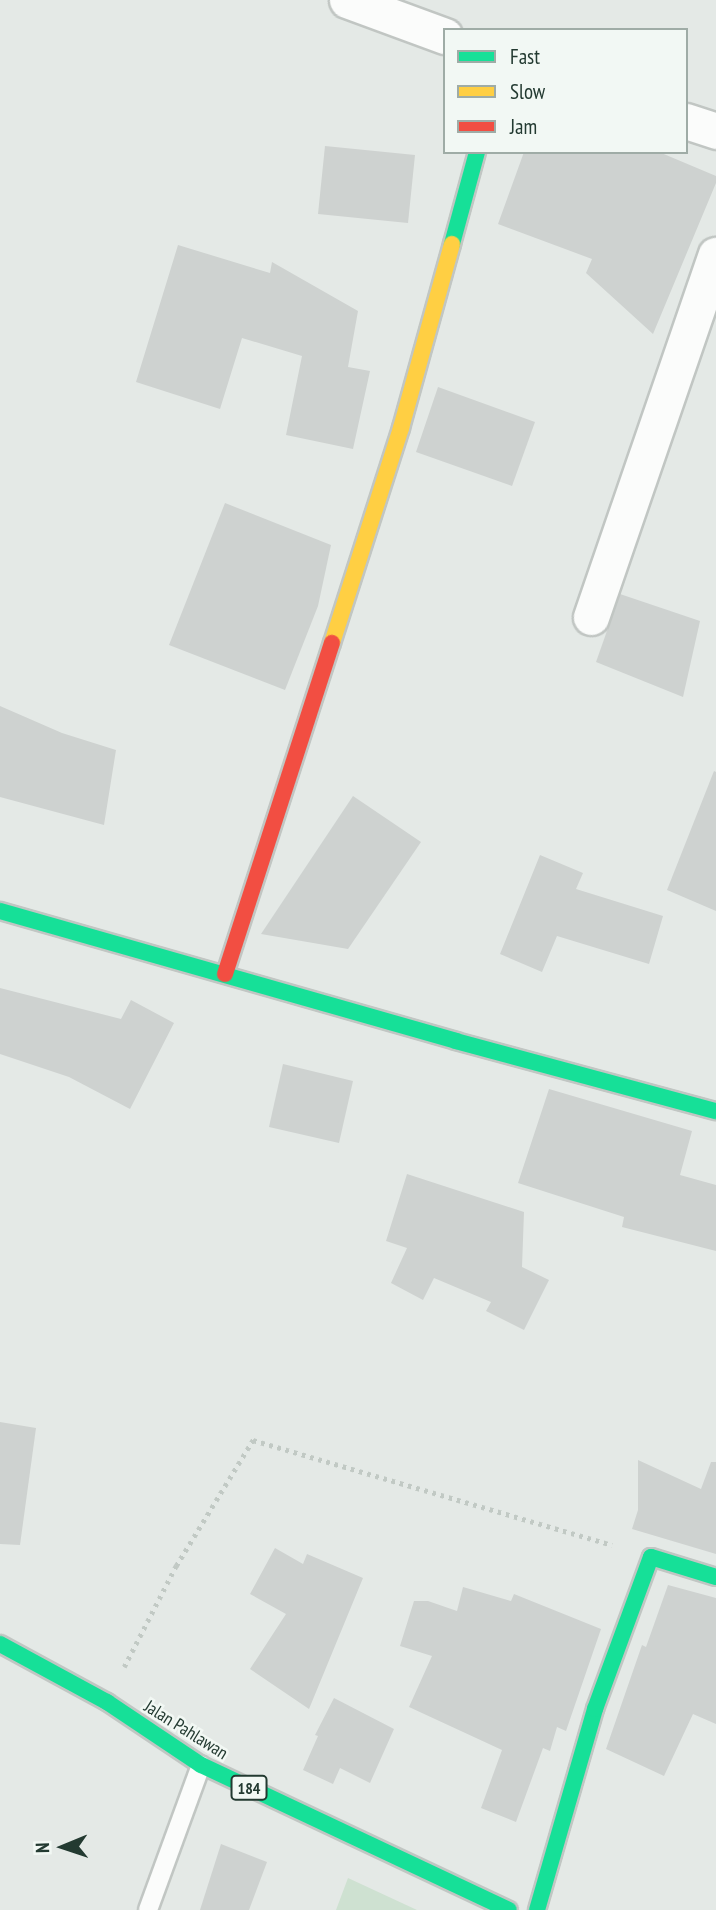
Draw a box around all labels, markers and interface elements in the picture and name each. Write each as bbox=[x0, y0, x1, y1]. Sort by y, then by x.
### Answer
legend bbox=[443, 28, 688, 154]
text: Fast bbox=[510, 43, 540, 70]
text: Slow bbox=[510, 78, 545, 105]
text: Jam bbox=[510, 113, 537, 140]
street label: Jalan Pahlawan bbox=[140, 1696, 232, 1764]
road number: 184 bbox=[230, 1776, 268, 1800]
north arrow bbox=[28, 1812, 98, 1882]
text: N bbox=[30, 1842, 54, 1853]

